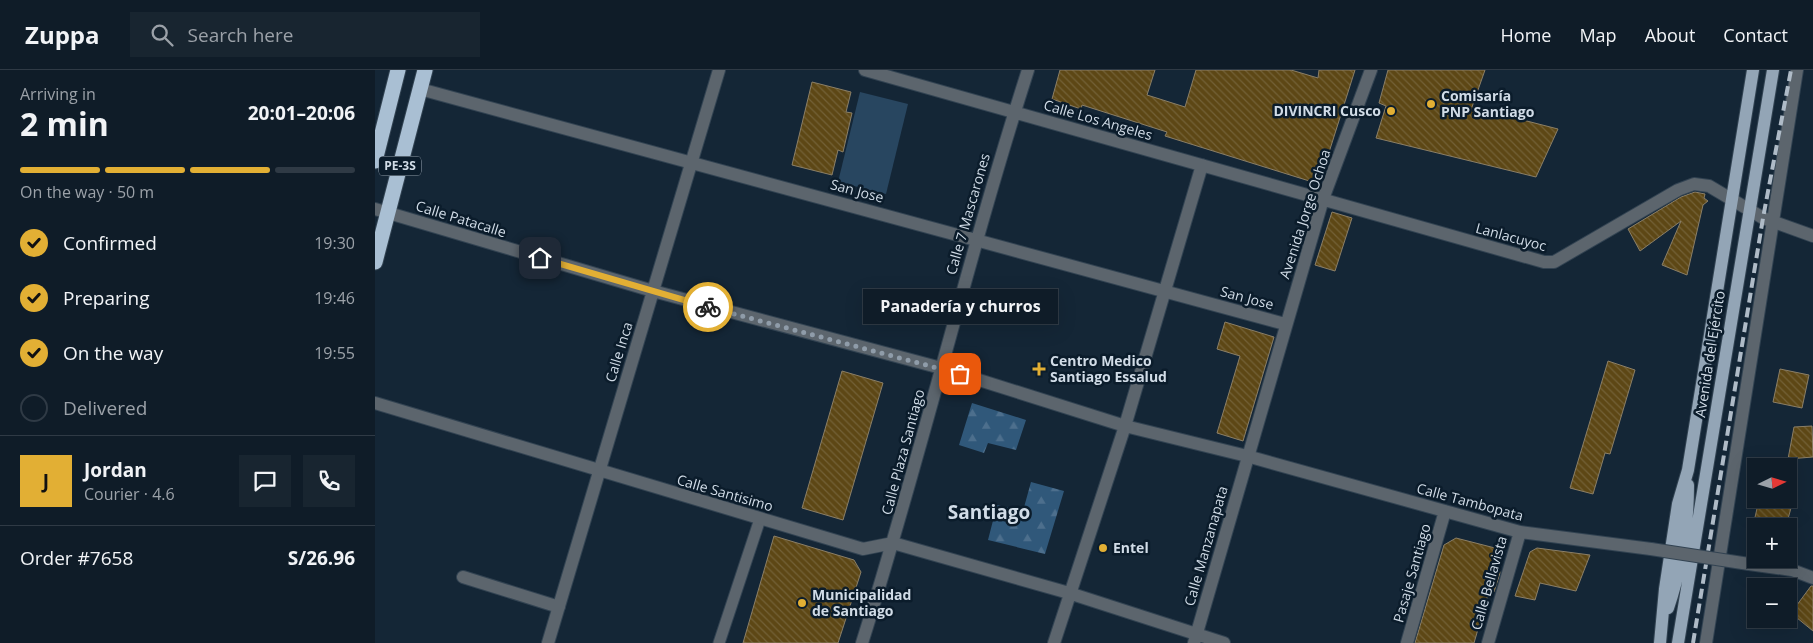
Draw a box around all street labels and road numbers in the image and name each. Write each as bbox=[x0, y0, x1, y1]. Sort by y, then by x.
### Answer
street label: Calle Los Angeles bbox=[1042, 95, 1155, 144]
street label: Avenida Jorge Ochoa bbox=[1275, 147, 1334, 281]
street label: Calle 7 Mascarones bbox=[941, 151, 994, 277]
road number: PE-3S bbox=[379, 156, 421, 175]
street label: San Jose bbox=[828, 174, 886, 207]
street label: Calle Patacalle bbox=[414, 196, 509, 241]
street label: Lanlacuyoc bbox=[1474, 218, 1549, 255]
street label: San Jose bbox=[1218, 281, 1276, 314]
street label: Avenida del Ejército bbox=[1690, 289, 1729, 419]
street label: Calle Inca bbox=[600, 319, 637, 384]
street label: Calle Plaza Santiago bbox=[877, 387, 928, 517]
street label: Calle Santisimo bbox=[675, 470, 775, 515]
street label: Calle Tambopata bbox=[1415, 478, 1526, 525]
street label: Calle Manzanapata bbox=[1179, 484, 1232, 608]
street label: Pasaje Santiago bbox=[1388, 521, 1435, 625]
street label: Calle Bellavista bbox=[1466, 534, 1511, 632]

